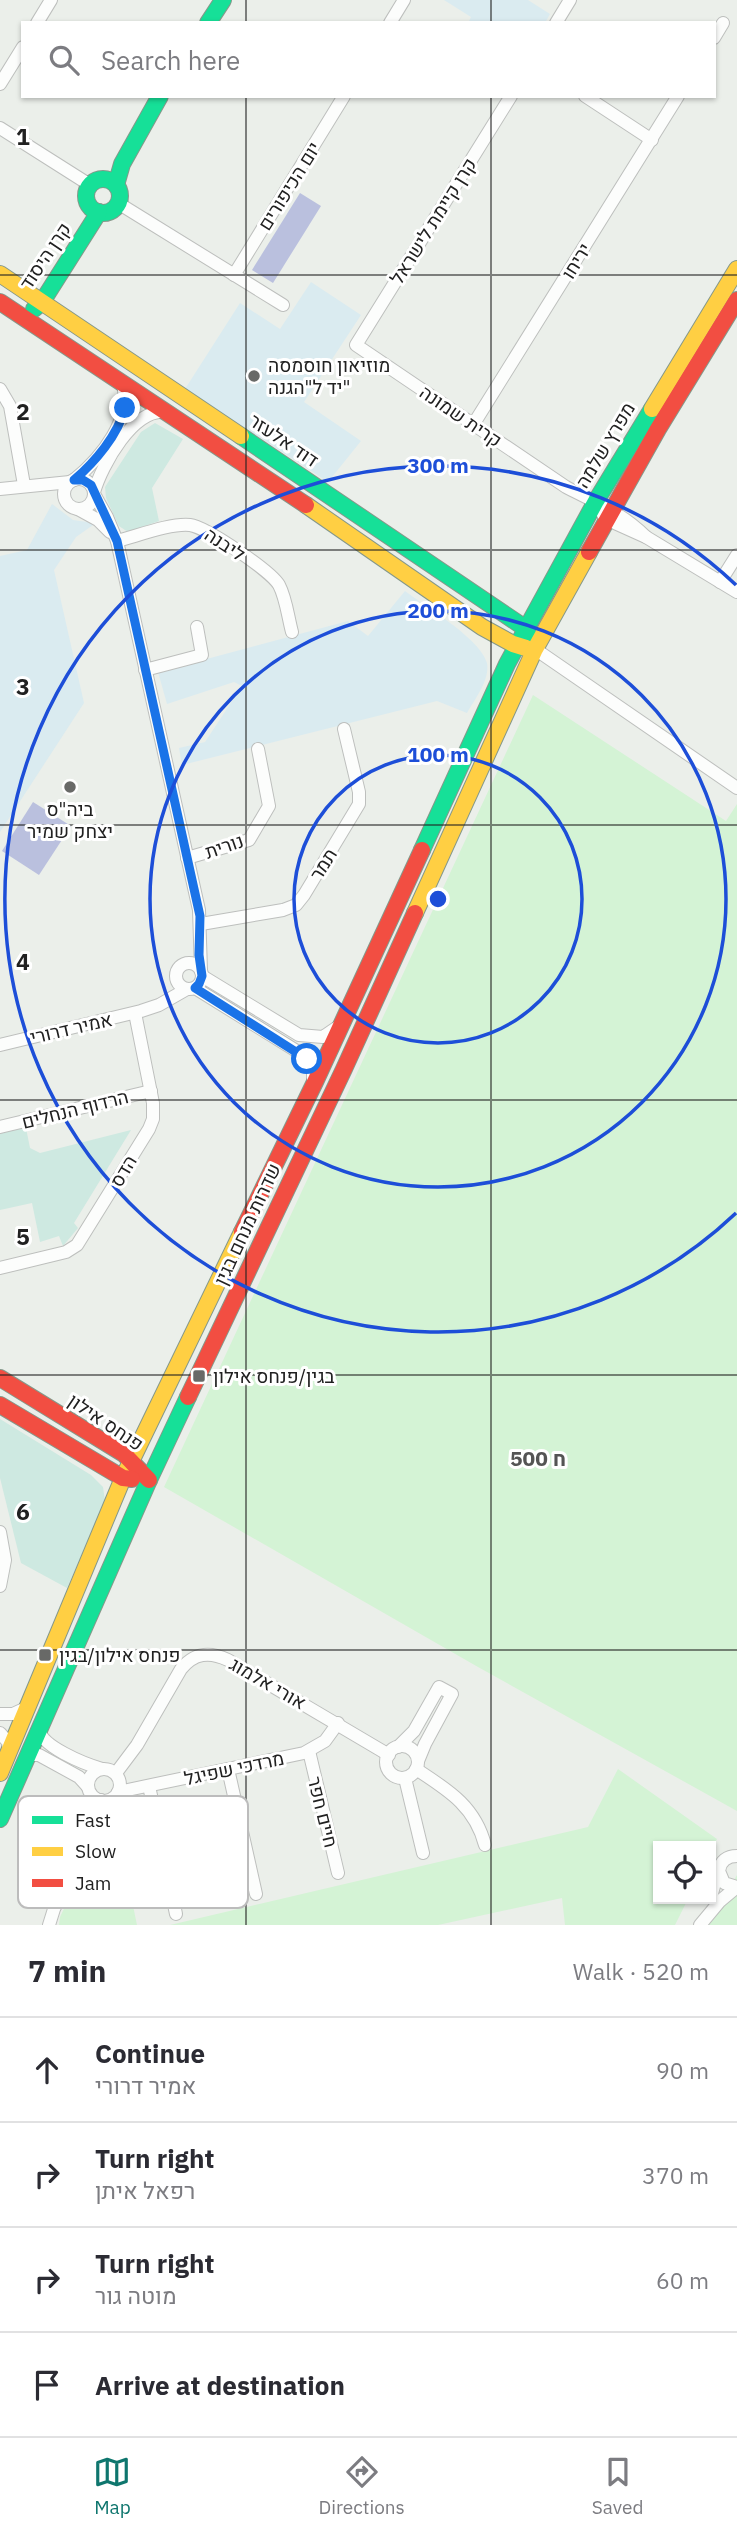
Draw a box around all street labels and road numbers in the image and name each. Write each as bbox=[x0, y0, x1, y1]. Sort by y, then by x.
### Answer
street label: יום הכיפורים bbox=[252, 137, 326, 235]
street label: קרן קיימת לישראל bbox=[385, 153, 481, 289]
street label: קרן היסוד bbox=[14, 218, 76, 294]
street label: יריחו bbox=[556, 239, 596, 283]
street label: קרית שמונה bbox=[415, 380, 507, 452]
street label: מפרץ שלמה bbox=[570, 398, 640, 492]
street label: דוד אלעזר bbox=[245, 408, 323, 472]
street label: ליבנה bbox=[200, 522, 250, 566]
street label: נורית bbox=[201, 828, 247, 864]
street label: תמר bbox=[304, 844, 342, 884]
street label: אמיר דרורי bbox=[28, 1007, 114, 1049]
street label: הרדוף הנחלים bbox=[19, 1084, 131, 1134]
street label: הדס bbox=[104, 1151, 142, 1191]
street label: שדרות מנחם בגין bbox=[208, 1159, 286, 1289]
street label: פנחס אילון bbox=[64, 1388, 148, 1456]
street label: אורי אלמוג bbox=[225, 1652, 311, 1714]
street label: מרדכי שפיגל bbox=[182, 1746, 286, 1790]
street label: חיים חפר bbox=[303, 1774, 343, 1850]

